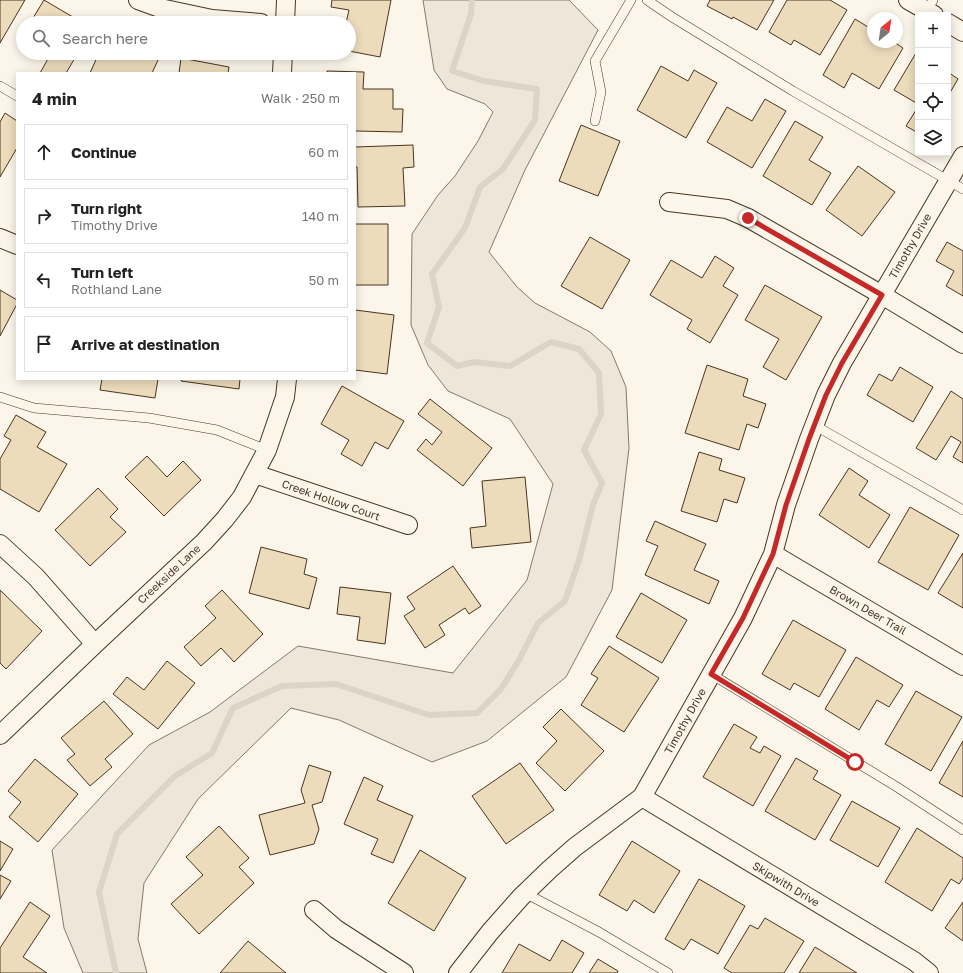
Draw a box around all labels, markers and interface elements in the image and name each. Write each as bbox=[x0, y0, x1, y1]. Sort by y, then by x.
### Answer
north arrow bbox=[867, 12, 903, 48]
map controls bbox=[915, 12, 951, 156]
button: + bbox=[915, 12, 951, 48]
search box bbox=[16, 16, 356, 60]
icon: search bbox=[30, 27, 52, 49]
text: Search here bbox=[62, 29, 148, 47]
button: − bbox=[915, 48, 951, 84]
button: locate bbox=[915, 84, 951, 120]
text: 4 min bbox=[32, 88, 77, 109]
text: Walk · 250 m bbox=[261, 90, 340, 106]
button: layers bbox=[915, 120, 951, 156]
icon: ahead bbox=[33, 141, 55, 163]
text: Continue bbox=[71, 143, 137, 161]
text: 60 m bbox=[308, 144, 339, 160]
text: Turn right bbox=[71, 199, 142, 217]
icon: right bbox=[33, 205, 55, 227]
text: 140 m bbox=[302, 208, 339, 224]
route end bbox=[739, 209, 757, 227]
street label: Timothy Drive bbox=[886, 211, 934, 281]
text: Timothy Drive bbox=[71, 217, 158, 233]
text: Turn left bbox=[71, 263, 133, 281]
icon: left bbox=[33, 269, 55, 291]
text: 50 m bbox=[309, 272, 339, 288]
text: Rothland Lane bbox=[71, 281, 162, 297]
icon: arrive bbox=[33, 333, 55, 355]
text: Arrive at destination bbox=[71, 335, 220, 353]
street label: Creek Hollow Court bbox=[280, 477, 382, 522]
street label: Creekside Lane bbox=[135, 541, 203, 606]
street label: Brown Deer Trail bbox=[827, 582, 909, 637]
street label: Timothy Drive bbox=[661, 686, 708, 756]
route start bbox=[846, 753, 864, 771]
street label: Skipwith Drive bbox=[750, 858, 822, 909]

